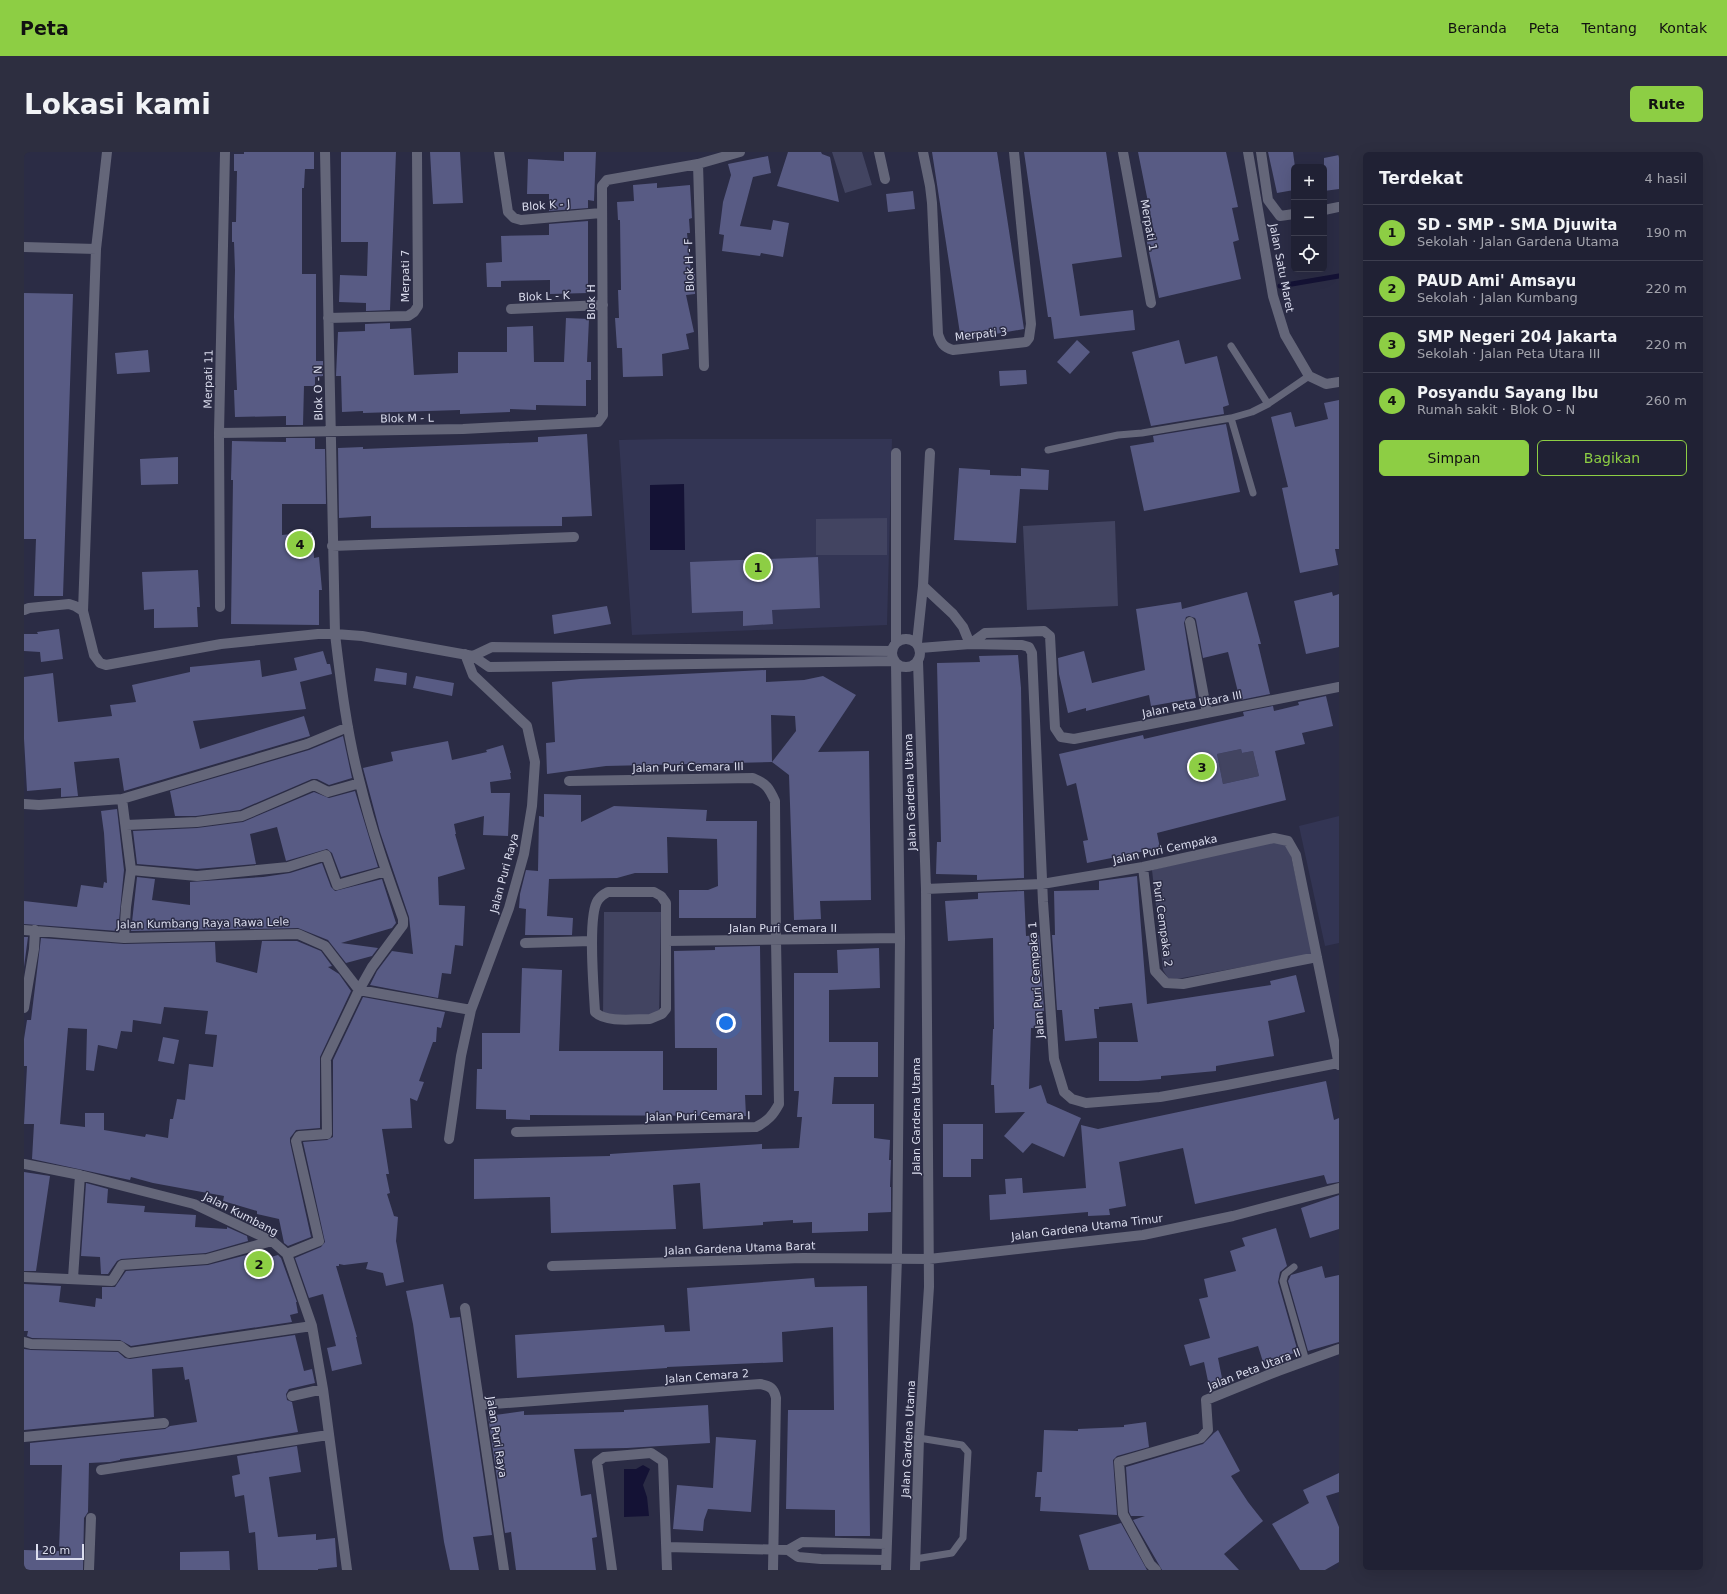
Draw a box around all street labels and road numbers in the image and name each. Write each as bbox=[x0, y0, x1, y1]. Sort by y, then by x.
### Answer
street label: Blok K - J bbox=[521, 197, 571, 214]
street label: Merpati 1 bbox=[1138, 198, 1159, 252]
street label: Jalan Satu Maret bbox=[1266, 222, 1297, 314]
street label: Blok H - F bbox=[682, 238, 697, 292]
street label: Merpati 7 bbox=[399, 250, 412, 302]
street label: Blok H bbox=[585, 284, 598, 320]
street label: Blok L - K bbox=[518, 289, 571, 304]
street label: Merpati 3 bbox=[954, 325, 1008, 344]
street label: Merpati 11 bbox=[201, 349, 216, 409]
street label: Blok O - N bbox=[312, 365, 325, 421]
street label: Blok M - L bbox=[380, 412, 435, 425]
street label: Jalan Peta Utara III bbox=[1140, 688, 1243, 721]
street label: Jalan Gardena Utama bbox=[902, 733, 919, 852]
street label: Jalan Puri Cemara III bbox=[631, 760, 744, 775]
street label: Jalan Puri Raya bbox=[487, 832, 521, 915]
street label: Jalan Puri Cempaka bbox=[1111, 832, 1219, 867]
street label: Puri Cempaka 2 bbox=[1150, 880, 1175, 968]
street label: Jalan Kumbang Raya Rawa Lele bbox=[116, 915, 290, 932]
street label: Jalan Puri Cempaka 1 bbox=[1026, 921, 1047, 1040]
street label: Jalan Puri Cemara II bbox=[728, 922, 837, 935]
street label: Jalan Gardena Utama bbox=[910, 1057, 923, 1176]
street label: Jalan Puri Cemara I bbox=[645, 1109, 750, 1124]
street label: Jalan Kumbang bbox=[200, 1190, 280, 1239]
street label: Jalan Gardena Utama Timur bbox=[1010, 1212, 1164, 1243]
street label: Jalan Gardena Utama Barat bbox=[663, 1239, 816, 1258]
street label: Jalan Peta Utara II bbox=[1205, 1346, 1302, 1393]
street label: Jalan Cemara 2 bbox=[664, 1367, 749, 1386]
street label: Jalan Gardena Utama bbox=[899, 1380, 918, 1499]
street label: Jalan Puri Raya bbox=[484, 1395, 509, 1479]

